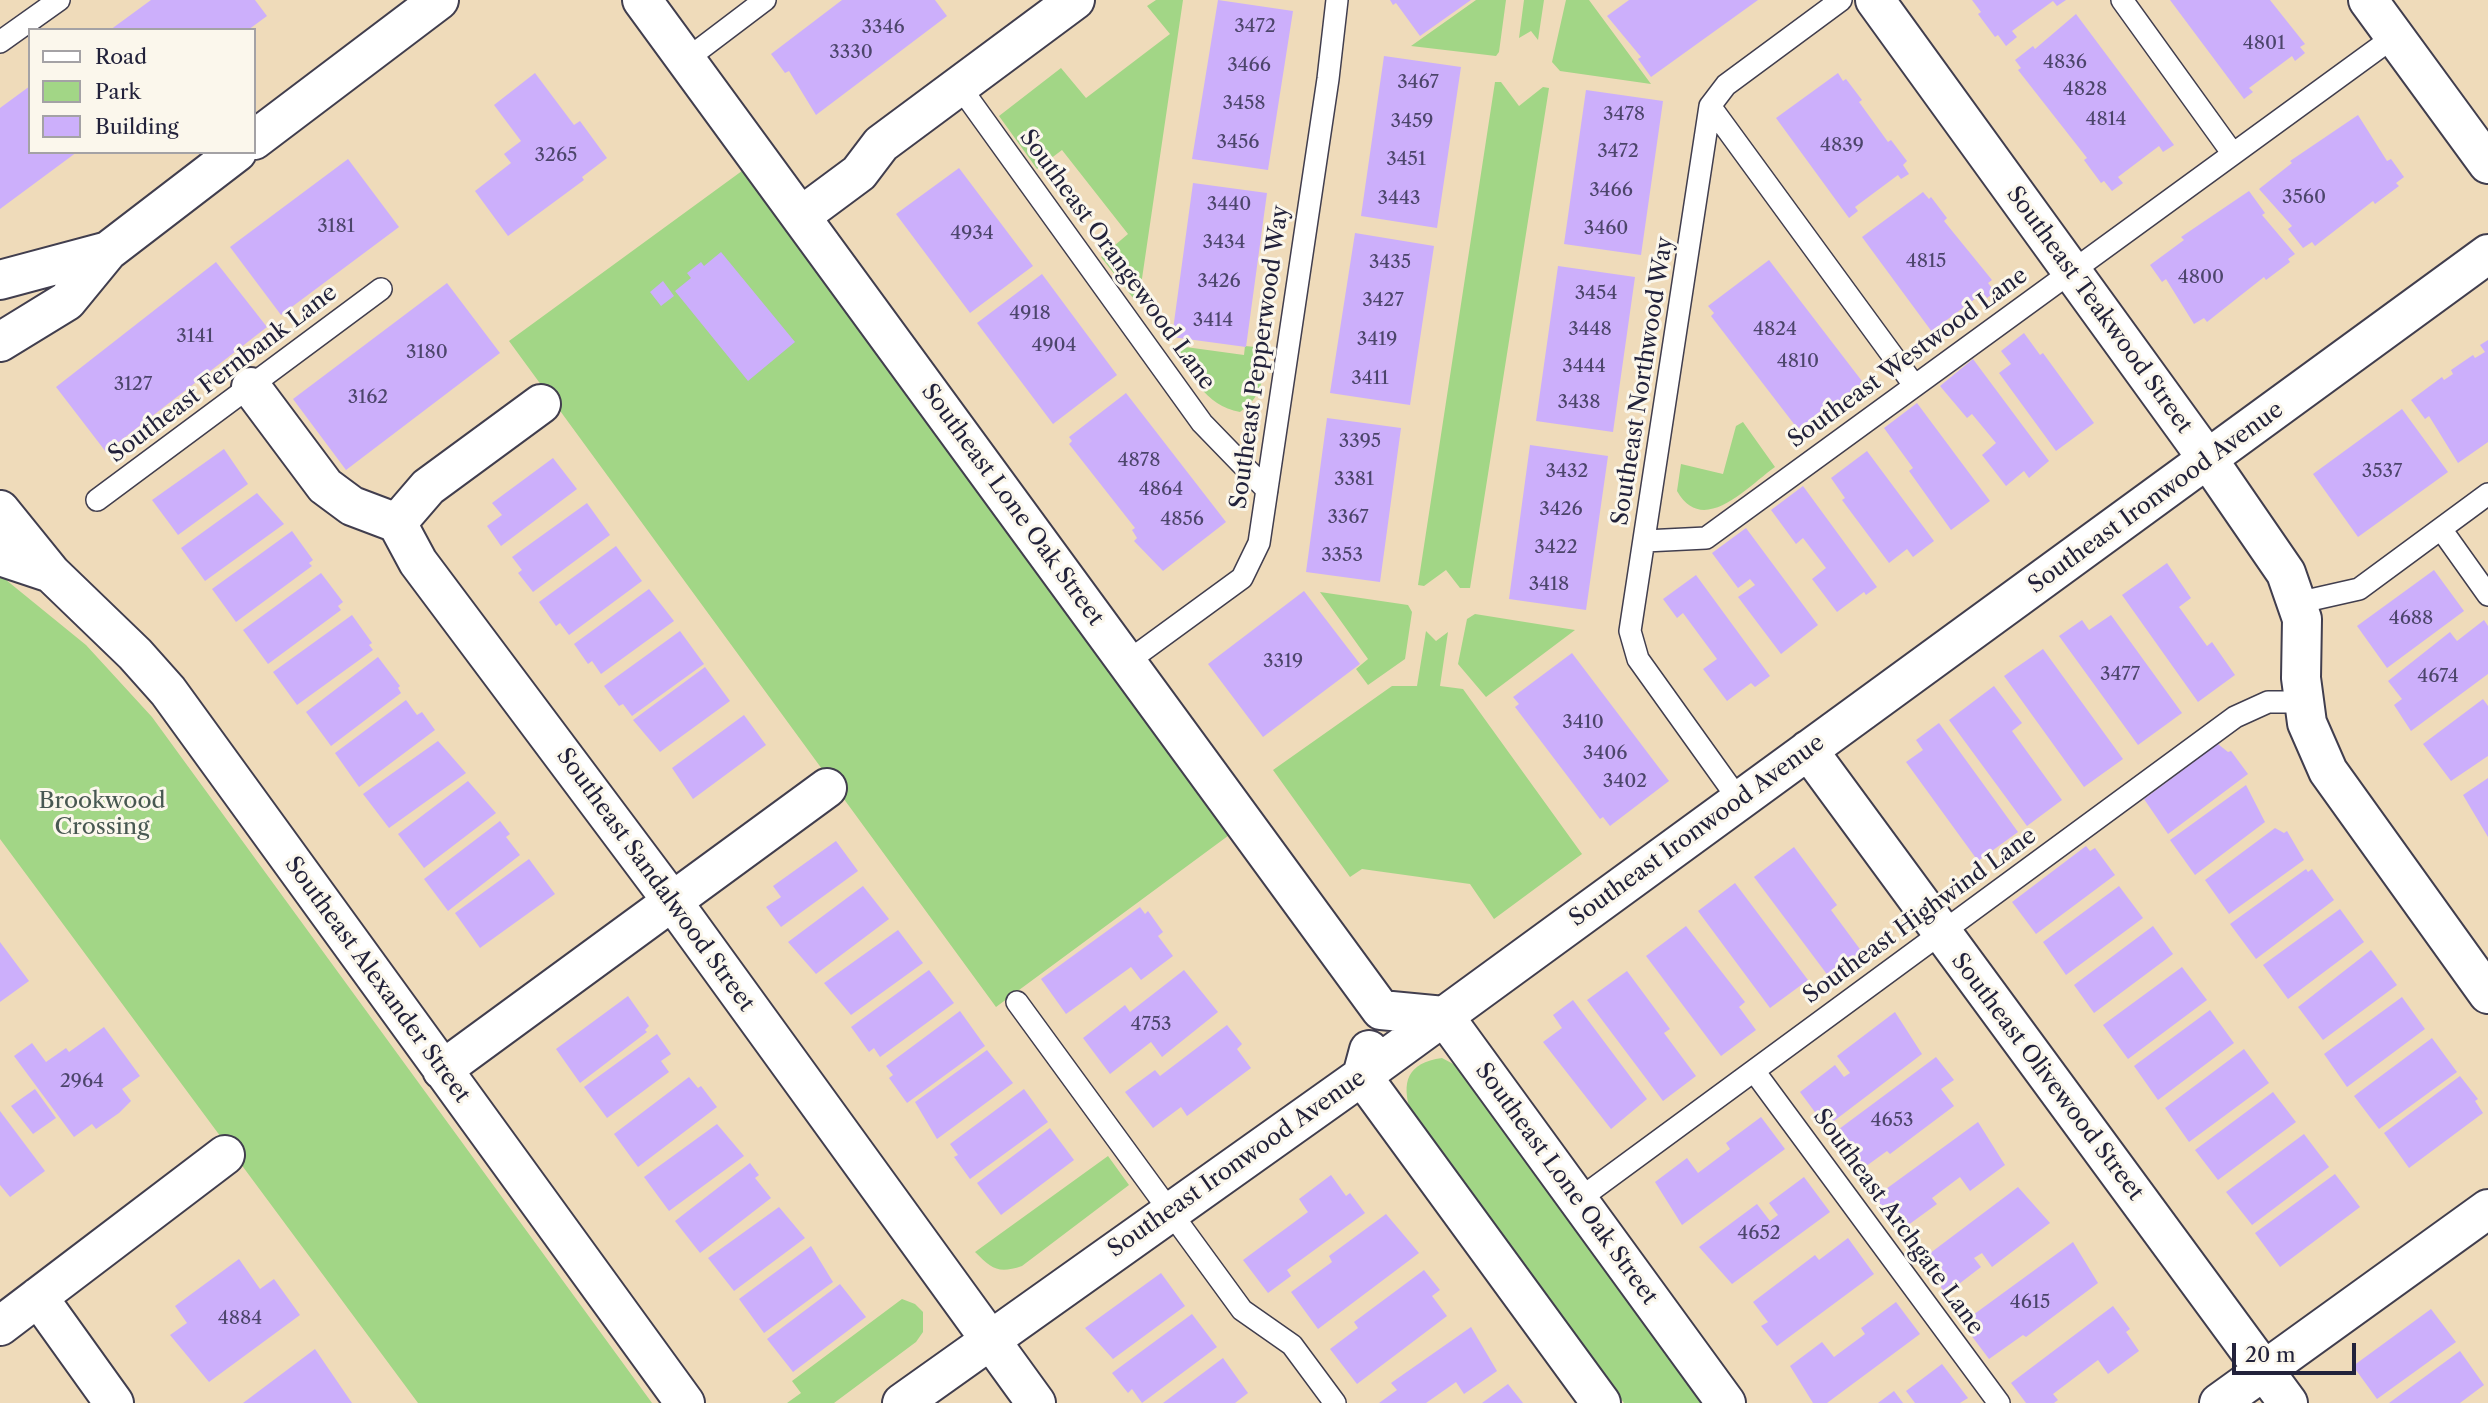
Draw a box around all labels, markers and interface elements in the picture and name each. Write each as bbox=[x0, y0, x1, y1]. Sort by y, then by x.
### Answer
house number: 3472 bbox=[1234, 16, 1276, 38]
house number: 3346 bbox=[861, 17, 905, 39]
legend bbox=[28, 28, 256, 154]
house number: 4801 bbox=[2243, 33, 2285, 55]
house number: 3330 bbox=[829, 42, 873, 64]
text: Road bbox=[95, 44, 147, 69]
house number: 4836 bbox=[2043, 52, 2087, 74]
house number: 3466 bbox=[1227, 55, 1271, 77]
house number: 3467 bbox=[1397, 72, 1439, 94]
text: Park bbox=[95, 79, 141, 104]
house number: 4828 bbox=[2063, 79, 2107, 101]
house number: 3458 bbox=[1222, 93, 1266, 115]
house number: 3478 bbox=[1603, 104, 1645, 126]
house number: 4814 bbox=[2085, 109, 2127, 131]
house number: 3459 bbox=[1391, 111, 1433, 133]
text: Building bbox=[95, 114, 179, 139]
street label: Southeast Orangewood Lane bbox=[1013, 125, 1221, 395]
house number: 3456 bbox=[1217, 132, 1259, 154]
house number: 4839 bbox=[1820, 135, 1864, 157]
house number: 3472 bbox=[1597, 141, 1639, 163]
house number: 3265 bbox=[535, 145, 577, 167]
house number: 3451 bbox=[1386, 149, 1426, 171]
house number: 3466 bbox=[1589, 180, 1633, 202]
street label: Southeast Teakwood Street bbox=[2000, 181, 2198, 439]
house number: 3560 bbox=[2282, 187, 2326, 209]
house number: 3443 bbox=[1378, 188, 1420, 210]
house number: 3440 bbox=[1207, 194, 1251, 216]
street label: Southeast Pepperwood Way bbox=[1225, 203, 1295, 511]
house number: 3181 bbox=[317, 216, 355, 238]
house number: 3460 bbox=[1584, 218, 1628, 240]
house number: 4934 bbox=[950, 223, 994, 245]
house number: 3434 bbox=[1203, 232, 1245, 254]
street label: Southeast Northwood Way bbox=[1607, 235, 1679, 527]
house number: 4815 bbox=[1906, 251, 1946, 273]
house number: 3435 bbox=[1369, 252, 1411, 274]
street label: Southeast Westwood Lane bbox=[1783, 262, 2033, 454]
house number: 4800 bbox=[2178, 267, 2224, 289]
house number: 3426 bbox=[1197, 271, 1241, 293]
street label: Southeast Fernbank Lane bbox=[103, 279, 343, 469]
house number: 3454 bbox=[1575, 283, 1617, 305]
house number: 3427 bbox=[1362, 290, 1404, 312]
house number: 4918 bbox=[1009, 303, 1051, 325]
house number: 3414 bbox=[1193, 310, 1233, 332]
house number: 3448 bbox=[1568, 319, 1612, 341]
house number: 4824 bbox=[1753, 319, 1797, 341]
house number: 3141 bbox=[176, 326, 214, 348]
house number: 3419 bbox=[1357, 329, 1397, 351]
house number: 4904 bbox=[1031, 335, 1077, 357]
house number: 3180 bbox=[406, 342, 448, 364]
house number: 4810 bbox=[1777, 351, 1819, 373]
house number: 3444 bbox=[1562, 356, 1606, 378]
house number: 3411 bbox=[1351, 368, 1389, 390]
house number: 3127 bbox=[114, 374, 152, 396]
street label: Southeast Lone Oak Street bbox=[915, 379, 1109, 631]
house number: 3162 bbox=[348, 387, 388, 409]
house number: 3438 bbox=[1557, 392, 1601, 414]
street label: Southeast Ironwood Avenue bbox=[2023, 396, 2289, 600]
house number: 3395 bbox=[1339, 431, 1381, 453]
house number: 4878 bbox=[1118, 450, 1160, 472]
house number: 3432 bbox=[1546, 461, 1588, 483]
house number: 3537 bbox=[2362, 461, 2402, 483]
house number: 3381 bbox=[1334, 469, 1374, 491]
house number: 4864 bbox=[1139, 479, 1183, 501]
house number: 3426 bbox=[1539, 499, 1583, 521]
house number: 3367 bbox=[1327, 507, 1369, 529]
house number: 4856 bbox=[1160, 509, 1204, 531]
house number: 3422 bbox=[1534, 537, 1578, 559]
house number: 3353 bbox=[1321, 545, 1363, 567]
house number: 3418 bbox=[1529, 574, 1569, 596]
house number: 4688 bbox=[2389, 608, 2433, 630]
house number: 3319 bbox=[1263, 651, 1303, 673]
house number: 3477 bbox=[2100, 664, 2140, 686]
house number: 4674 bbox=[2417, 666, 2459, 688]
house number: 3410 bbox=[1562, 712, 1604, 734]
street label: Southeast Ironwood Avenue bbox=[1564, 729, 1830, 933]
street label: Southeast Sandalwood Street bbox=[550, 743, 760, 1017]
house number: 3406 bbox=[1583, 743, 1627, 765]
house number: 3402 bbox=[1603, 771, 1647, 793]
park label: Brookwood Crossing bbox=[39, 787, 165, 841]
street label: Southeast Highwind Lane bbox=[1798, 822, 2042, 1010]
street label: Southeast Alexander Street bbox=[278, 852, 476, 1108]
street label: Southeast Olivewood Street bbox=[1945, 948, 2149, 1206]
house number: 4753 bbox=[1130, 1014, 1172, 1036]
street label: Southeast Lone Oak Street bbox=[1469, 1058, 1663, 1310]
street label: Southeast Ironwood Avenue bbox=[1103, 1064, 1371, 1264]
house number: 2964 bbox=[60, 1071, 104, 1093]
street label: Southeast Archgate Lane bbox=[1807, 1104, 1989, 1340]
house number: 4653 bbox=[1871, 1110, 1913, 1132]
house number: 4652 bbox=[1737, 1223, 1781, 1245]
house number: 4615 bbox=[2010, 1292, 2050, 1314]
house number: 4884 bbox=[218, 1308, 262, 1330]
scale bar bbox=[2236, 1330, 2360, 1374]
text: 20 m bbox=[2245, 1342, 2296, 1367]

